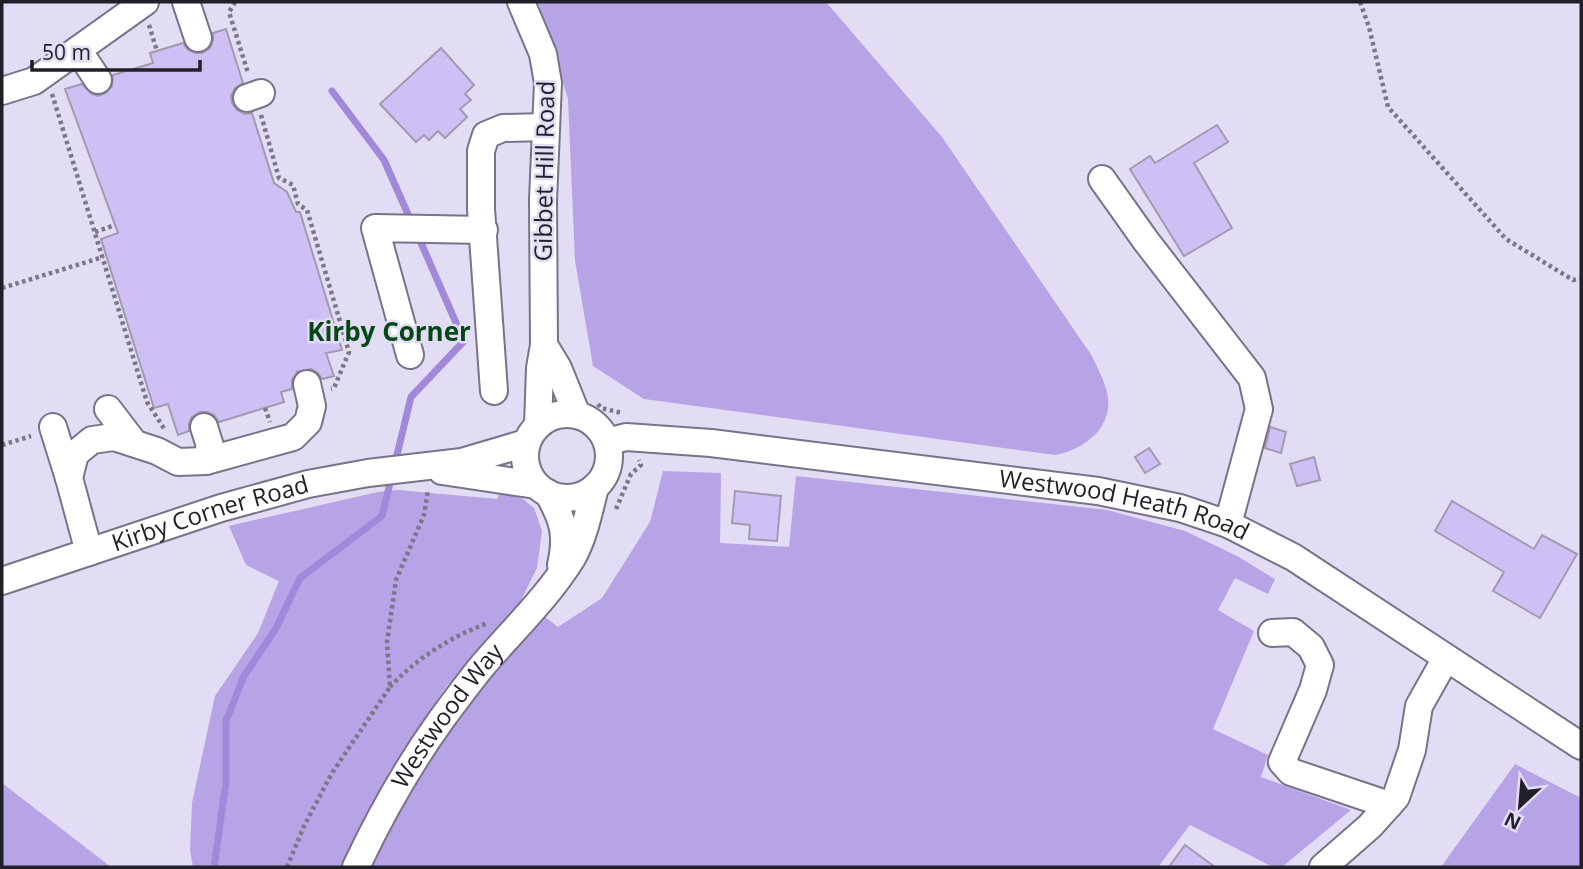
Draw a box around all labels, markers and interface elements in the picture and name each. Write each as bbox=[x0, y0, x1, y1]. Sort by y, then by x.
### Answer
scale bar bbox=[32, 28, 200, 72]
text: 50 m bbox=[42, 38, 91, 66]
street label: Gibbet Hill Road bbox=[525, 80, 562, 262]
district label: Kirby Corner bbox=[307, 313, 471, 349]
street label: Westwood Heath Road bbox=[997, 461, 1255, 547]
street label: Kirby Corner Road bbox=[107, 467, 312, 558]
street label: Westwood Way bbox=[383, 635, 510, 794]
north arrow bbox=[1485, 771, 1555, 841]
text: N bbox=[1500, 806, 1525, 836]

